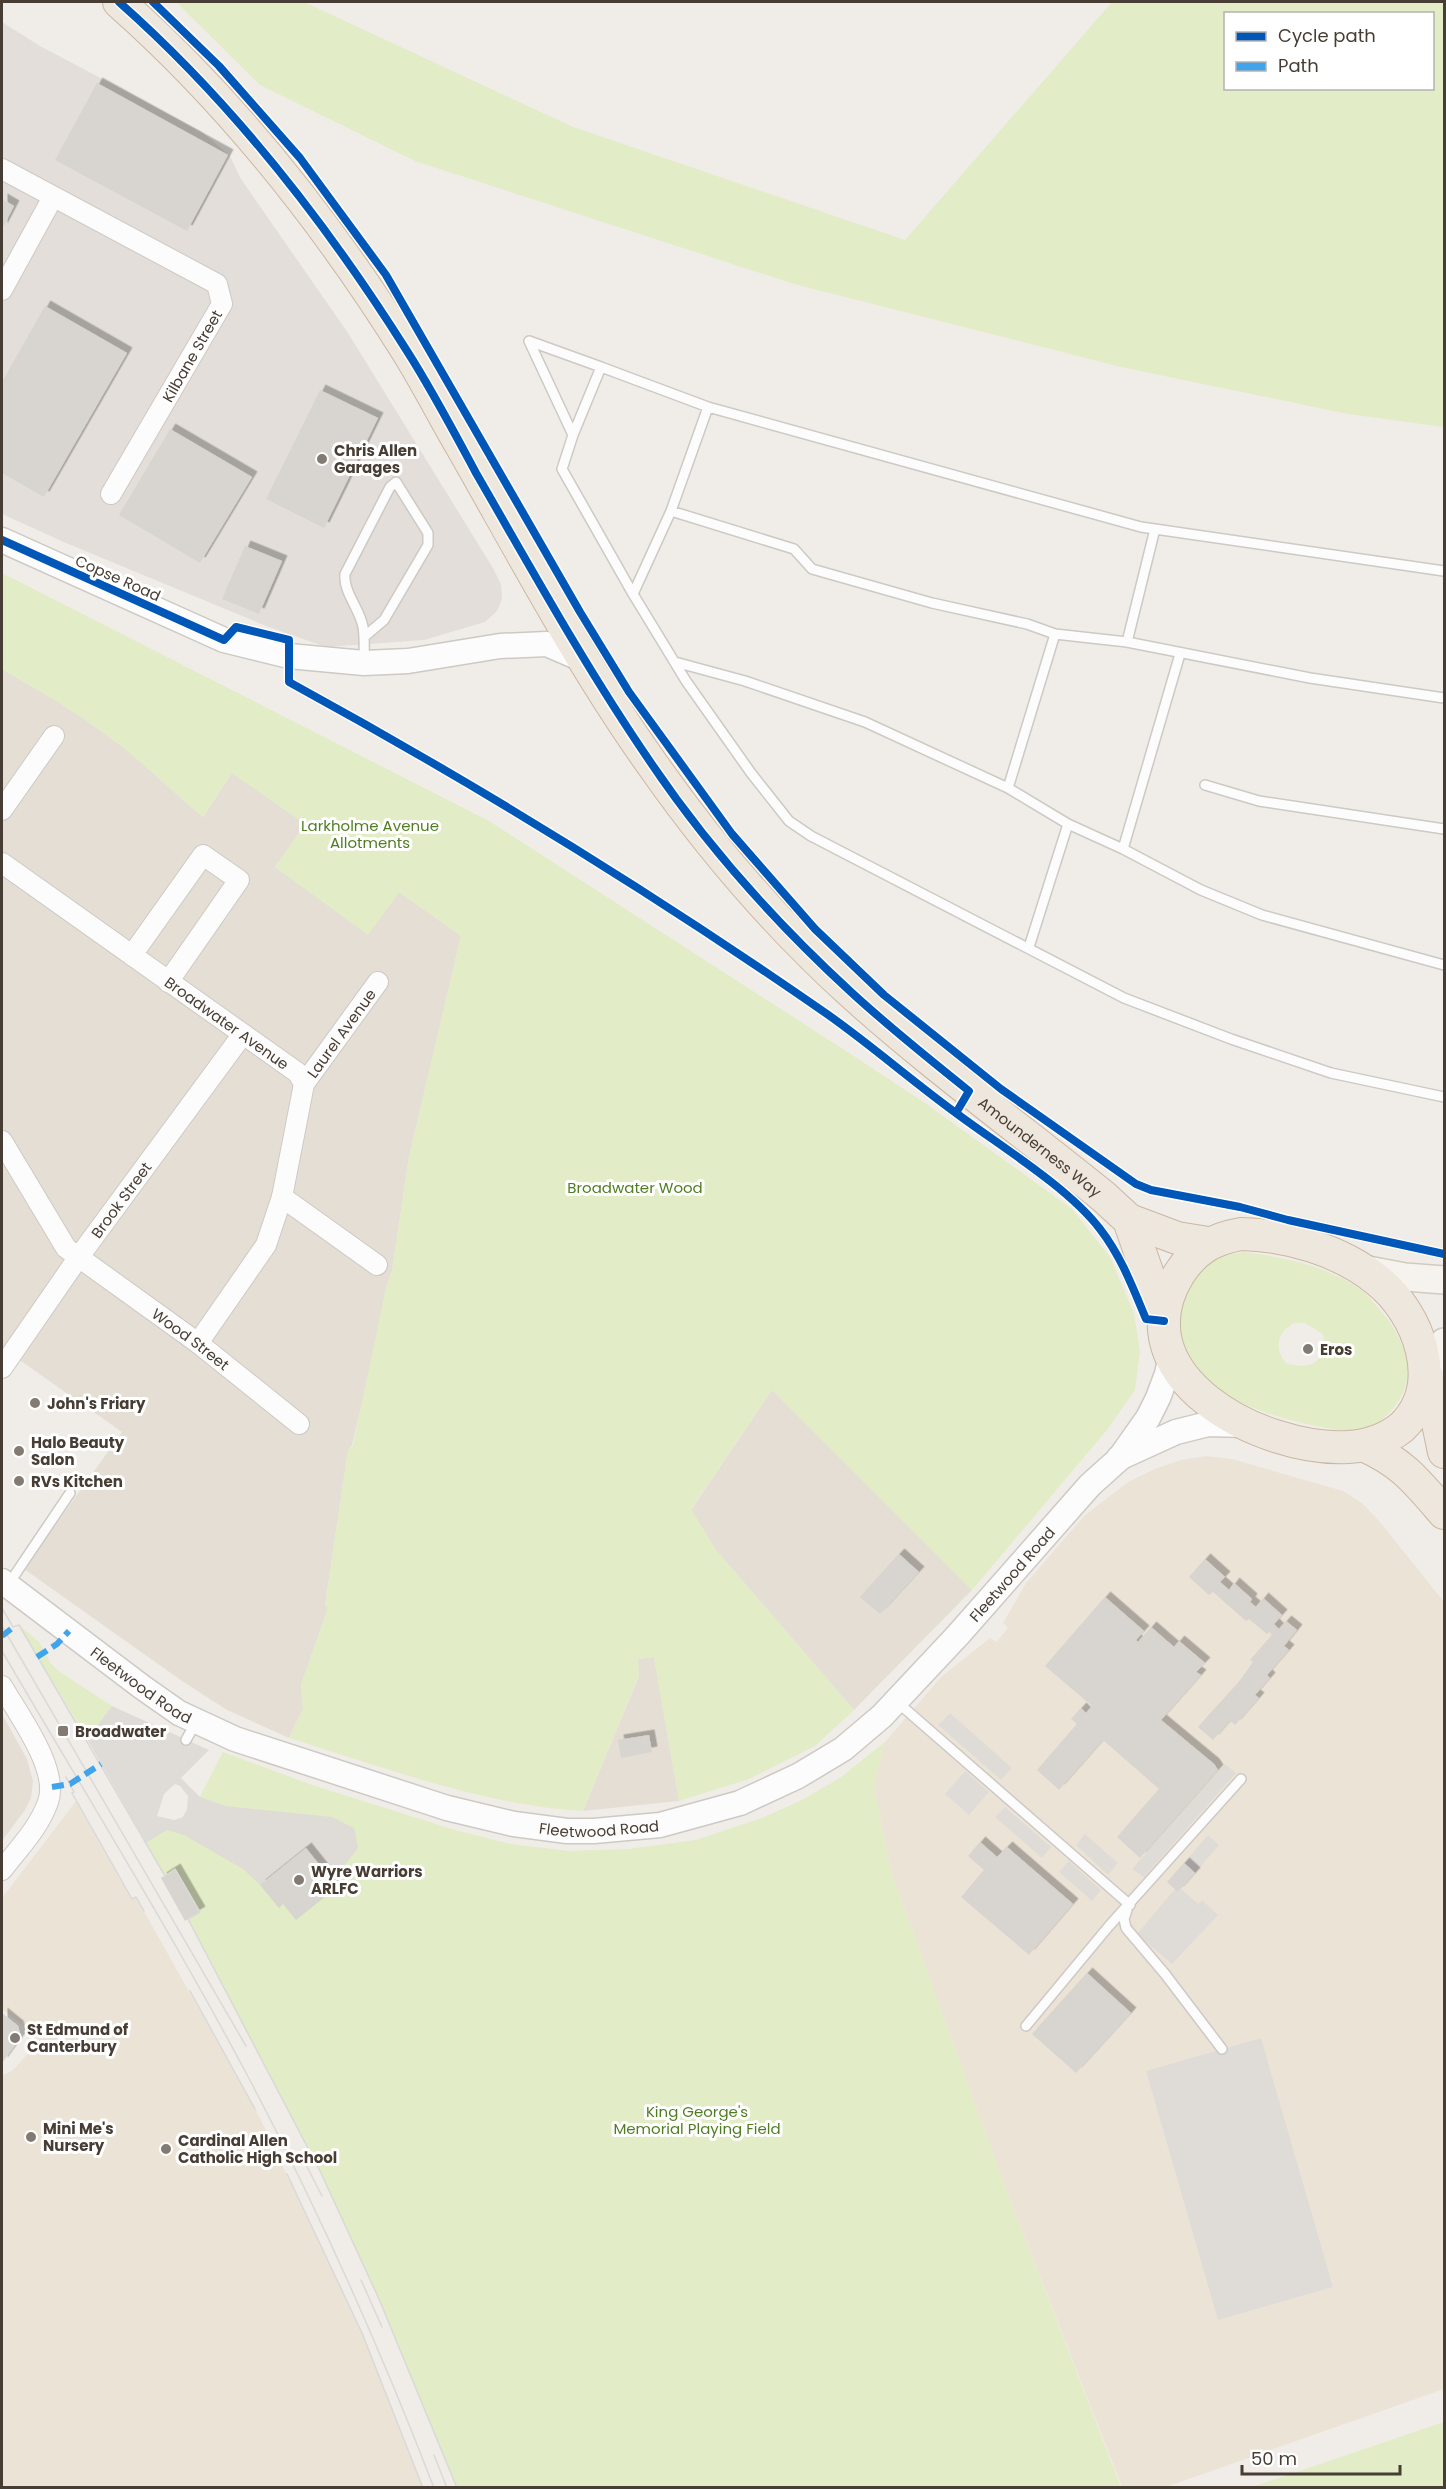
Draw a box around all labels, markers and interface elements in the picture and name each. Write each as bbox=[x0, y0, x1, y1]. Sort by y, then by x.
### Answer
legend bbox=[1224, 12, 1434, 90]
text: Cycle path bbox=[1278, 23, 1376, 48]
text: Path bbox=[1278, 53, 1319, 78]
street label: Kilbane Street bbox=[157, 306, 227, 406]
place label: Chris Allen Garages bbox=[334, 440, 417, 478]
marker: Chris Allen Garages bbox=[315, 452, 329, 466]
street label: Copse Road bbox=[72, 550, 164, 606]
park label: Larkholme Avenue Allotments bbox=[301, 815, 439, 853]
street label: Broadwater Avenue bbox=[161, 971, 294, 1074]
street label: Laurel Avenue bbox=[302, 984, 380, 1082]
street label: Amounderness Way bbox=[974, 1092, 1107, 1202]
street label: Brook Street bbox=[86, 1157, 156, 1242]
park label: Broadwater Wood bbox=[567, 1177, 703, 1198]
street label: Wood Street bbox=[148, 1303, 234, 1375]
place label: Eros bbox=[1320, 1339, 1352, 1360]
marker: Eros bbox=[1301, 1342, 1315, 1356]
place label: John's Friary bbox=[47, 1393, 146, 1414]
marker: John's Friary bbox=[28, 1396, 42, 1410]
place label: Halo Beauty Salon bbox=[31, 1432, 125, 1470]
marker: Halo Beauty Salon bbox=[12, 1444, 26, 1458]
place label: RVs Kitchen bbox=[31, 1471, 123, 1492]
marker: RVs Kitchen bbox=[12, 1474, 26, 1488]
street label: Fleetwood Road bbox=[964, 1522, 1059, 1626]
street label: Fleetwood Road bbox=[87, 1641, 195, 1728]
place label: Broadwater bbox=[75, 1721, 167, 1742]
marker: Broadwater bbox=[56, 1724, 70, 1738]
street label: Fleetwood Road bbox=[538, 1815, 660, 1842]
place label: Wyre Warriors ARLFC bbox=[311, 1861, 423, 1899]
marker: Wyre Warriors ARLFC bbox=[292, 1873, 306, 1887]
place label: St Edmund of Canterbury bbox=[27, 2019, 129, 2057]
marker: St Edmund of Canterbury bbox=[8, 2031, 22, 2045]
park label: King George's Memorial Playing Field bbox=[613, 2101, 781, 2139]
place label: Mini Me's Nursery bbox=[43, 2118, 114, 2156]
marker: Mini Me's Nursery bbox=[24, 2130, 38, 2144]
place label: Cardinal Allen Catholic High School bbox=[178, 2130, 337, 2168]
marker: Cardinal Allen Catholic High School bbox=[159, 2142, 173, 2156]
scale bar bbox=[1242, 2438, 1400, 2476]
text: 50 m bbox=[1251, 2446, 1297, 2471]

